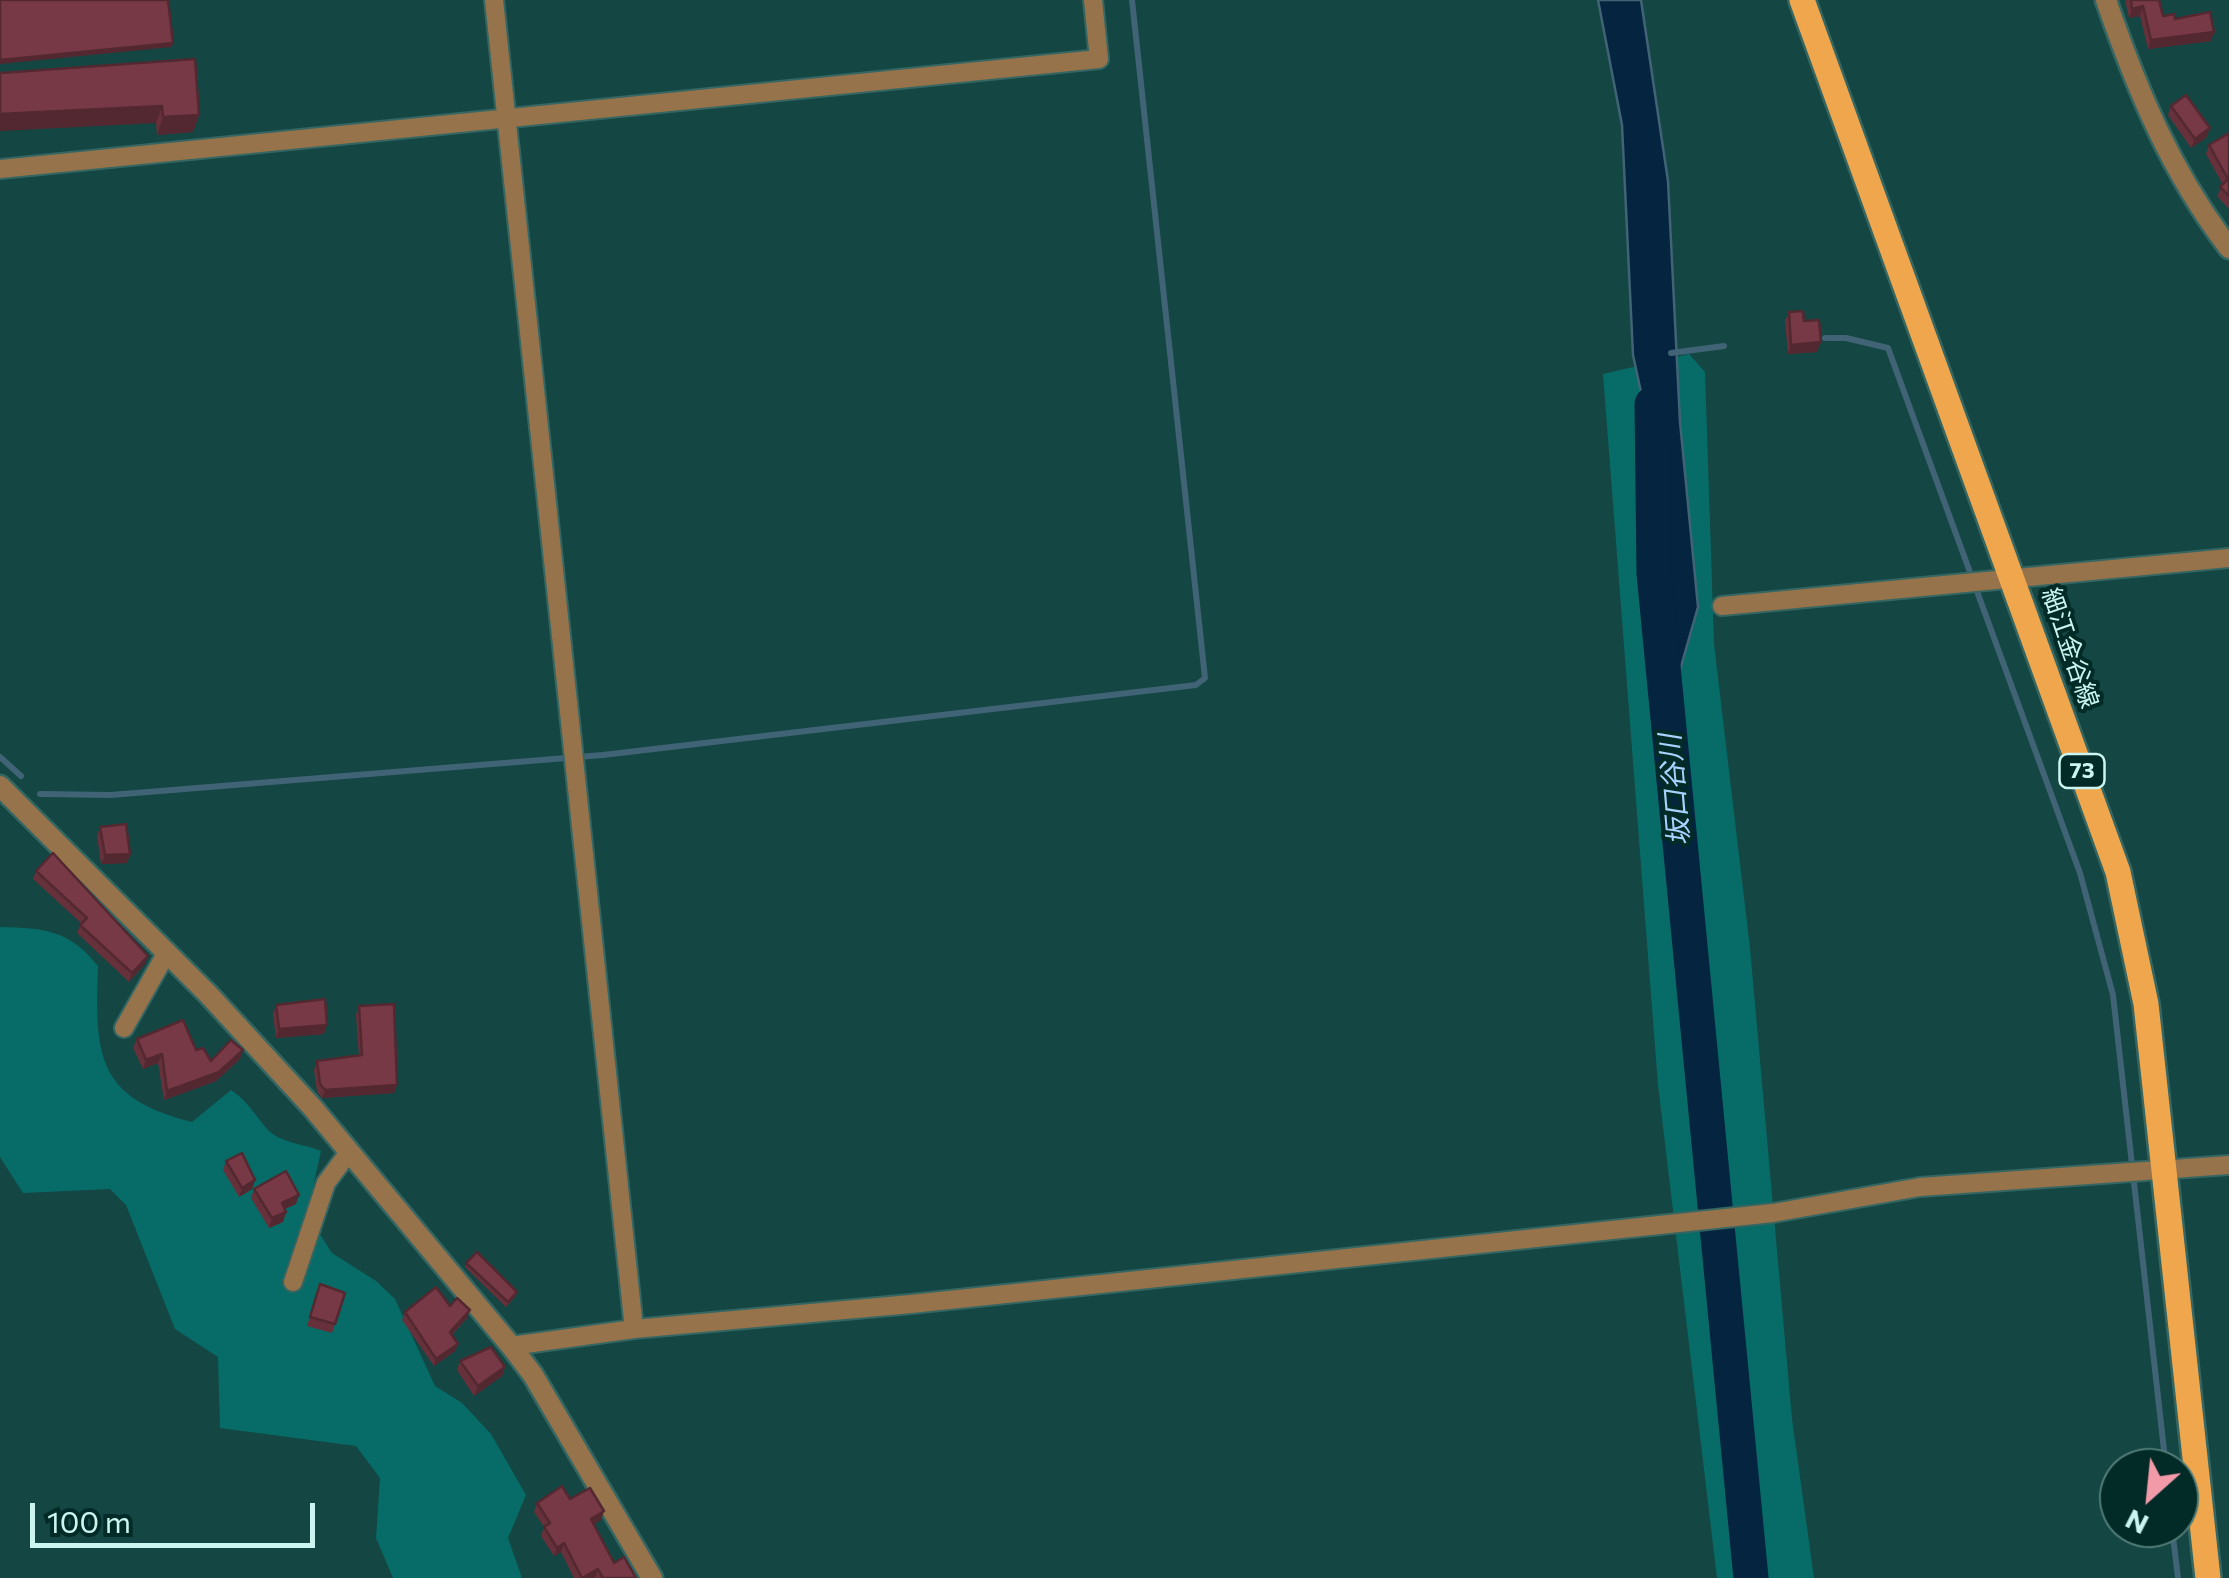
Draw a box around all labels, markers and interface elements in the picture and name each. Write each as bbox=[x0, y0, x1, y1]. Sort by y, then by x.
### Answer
street label: 細江金谷線 bbox=[2035, 584, 2105, 712]
water label: 坂口谷川 bbox=[1653, 733, 1697, 847]
road number: 73 bbox=[2060, 754, 2104, 788]
north arrow bbox=[2099, 1448, 2199, 1548]
scale bar bbox=[35, 1483, 320, 1545]
text: 100 m bbox=[47, 1502, 131, 1539]
text: N bbox=[2119, 1503, 2153, 1543]

